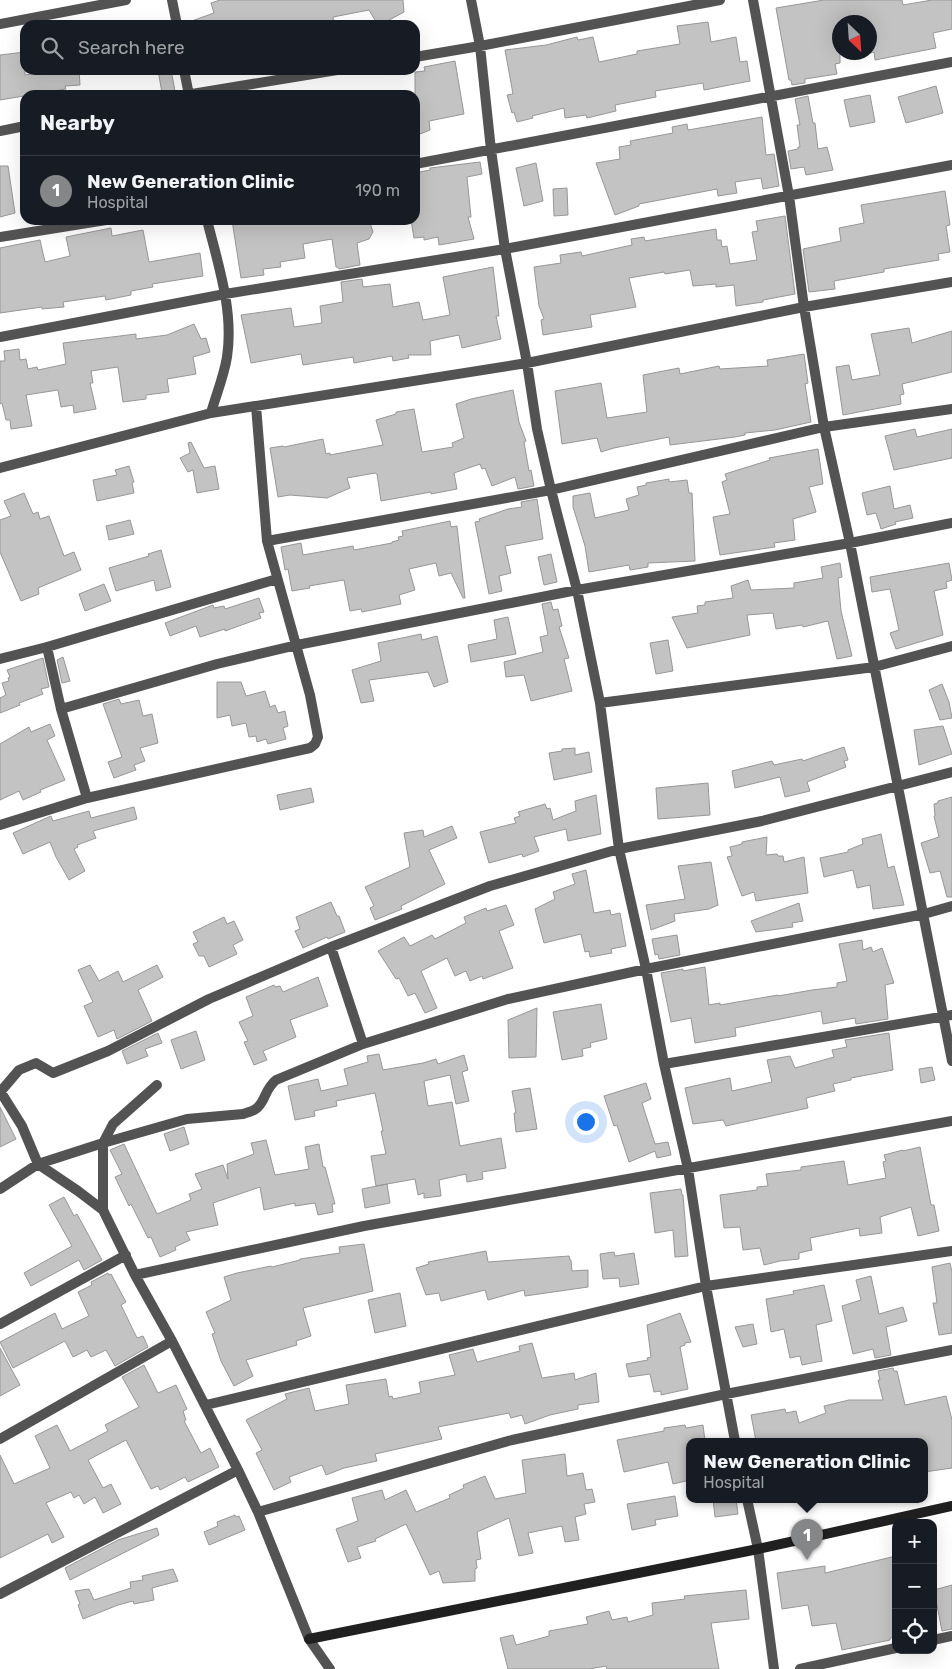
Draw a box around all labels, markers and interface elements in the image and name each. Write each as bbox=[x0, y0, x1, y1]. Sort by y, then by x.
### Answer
north arrow bbox=[832, 15, 877, 60]
search box bbox=[20, 20, 420, 75]
icon: search bbox=[38, 34, 66, 62]
text: Search here bbox=[78, 36, 185, 59]
text: Nearby bbox=[40, 110, 115, 135]
text: New Generation Clinic bbox=[87, 170, 295, 193]
text: 1 bbox=[52, 181, 60, 200]
text: 190 m bbox=[355, 181, 400, 200]
text: Hospital bbox=[87, 193, 148, 212]
your location bbox=[573, 1109, 599, 1135]
popup bbox=[686, 1438, 928, 1503]
text: New Generation Clinic bbox=[703, 1450, 911, 1473]
text: Hospital bbox=[703, 1473, 764, 1492]
pin: 1 bbox=[791, 1519, 823, 1560]
map controls bbox=[892, 1519, 937, 1654]
button: + bbox=[892, 1519, 937, 1564]
button: − bbox=[892, 1564, 937, 1609]
button: locate bbox=[892, 1609, 937, 1654]

